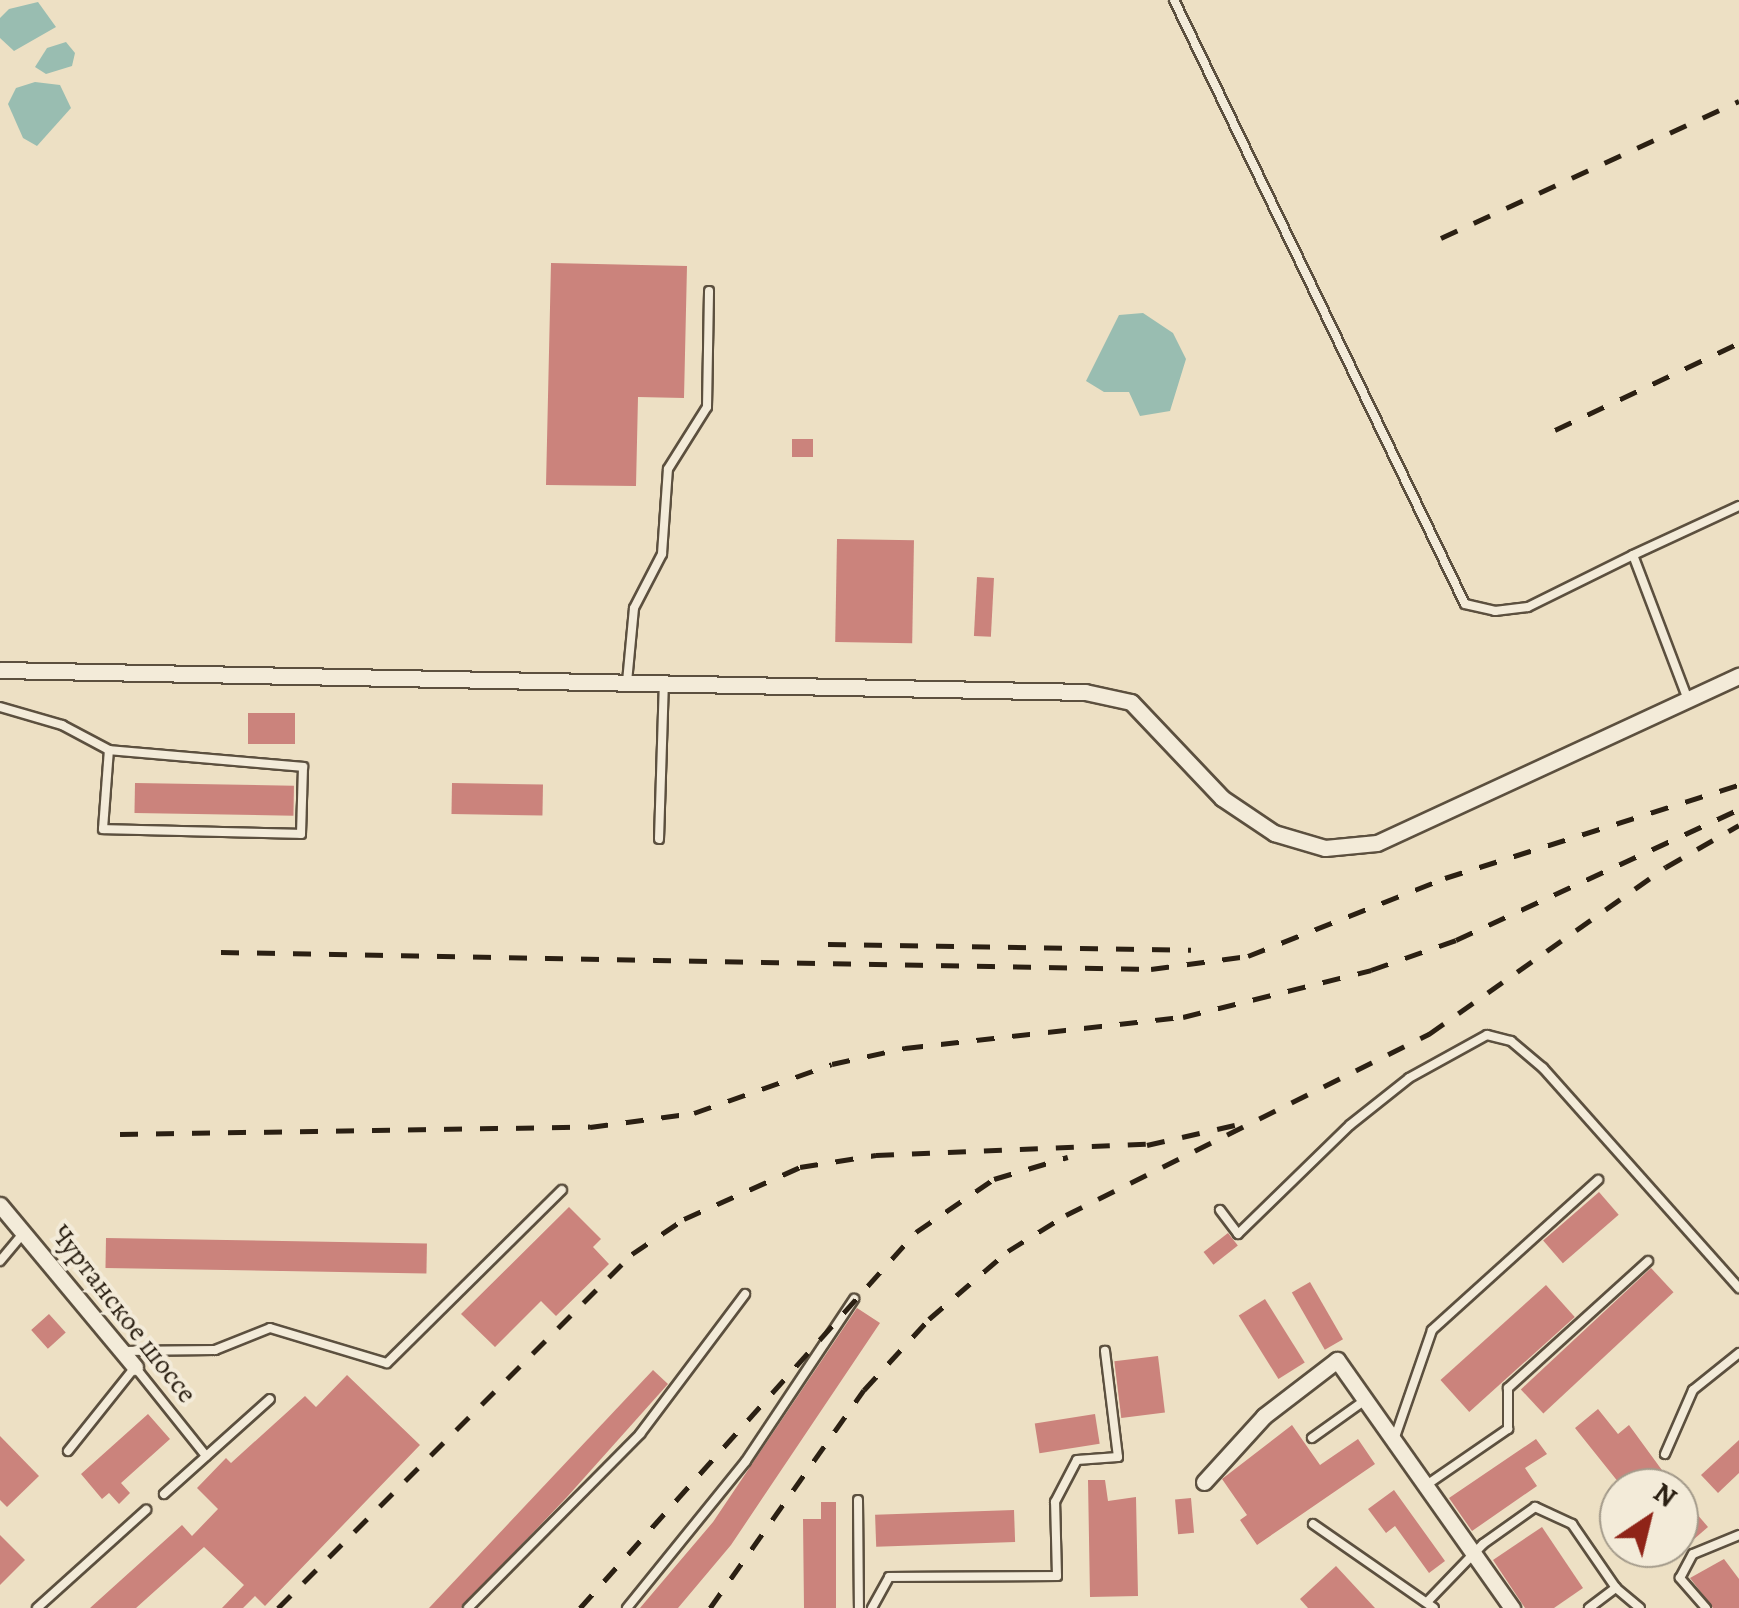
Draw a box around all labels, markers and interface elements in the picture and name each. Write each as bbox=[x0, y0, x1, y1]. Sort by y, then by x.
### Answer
street label: Чуртанское шоссе bbox=[44, 1218, 204, 1410]
north arrow bbox=[1599, 1468, 1699, 1568]
text: N bbox=[1646, 1474, 1684, 1516]

